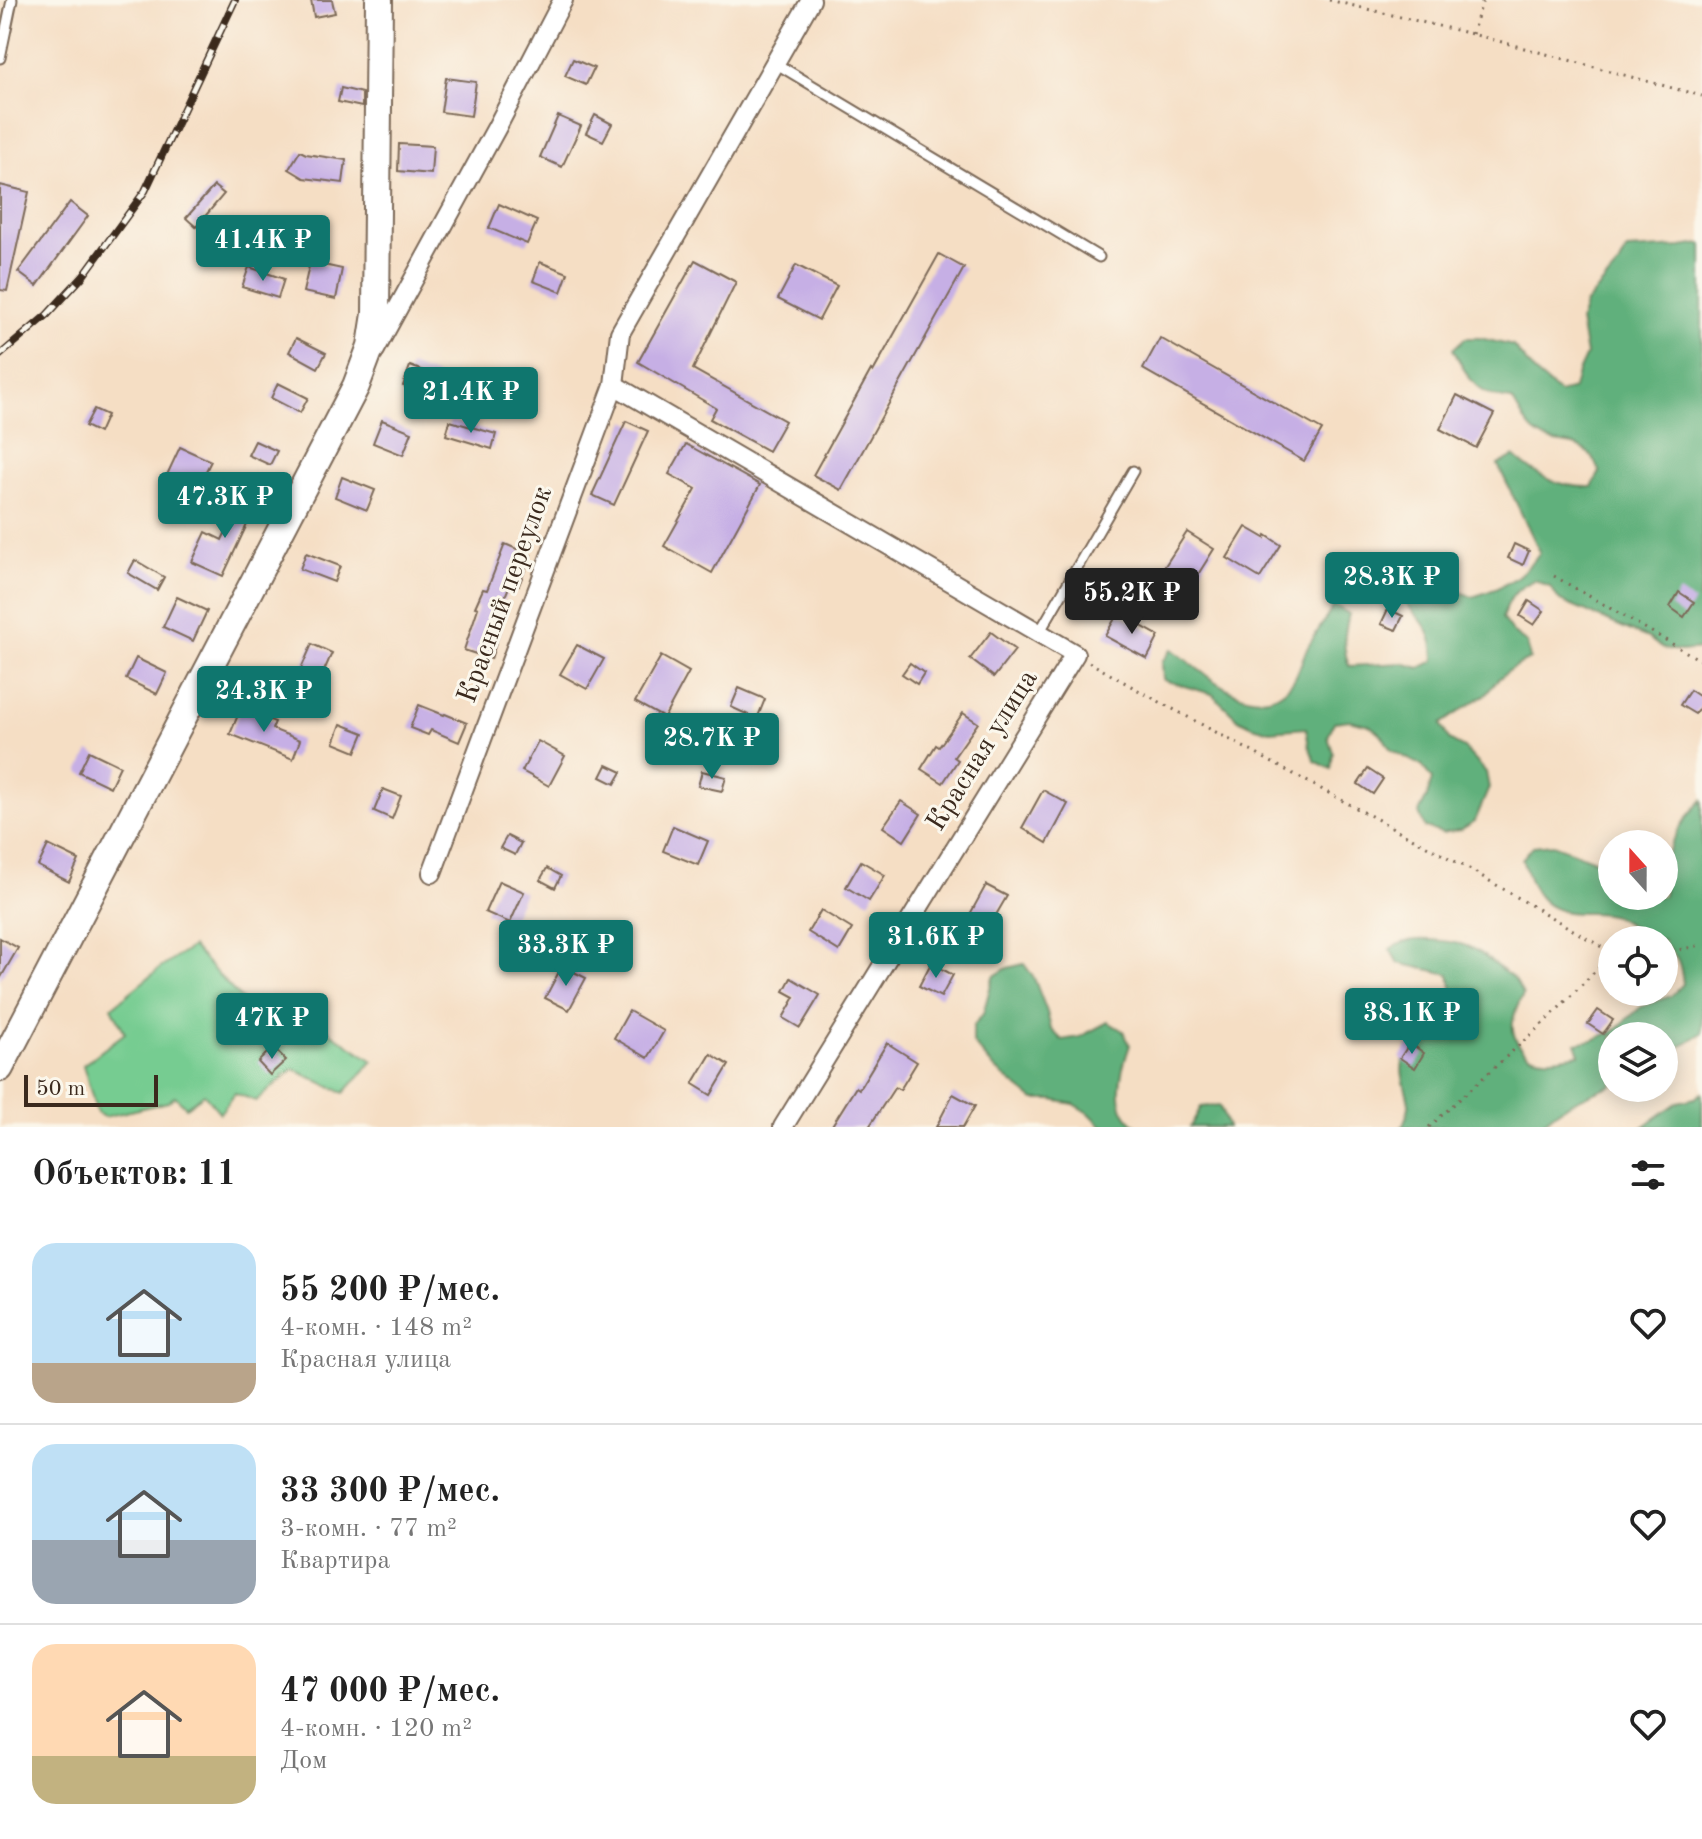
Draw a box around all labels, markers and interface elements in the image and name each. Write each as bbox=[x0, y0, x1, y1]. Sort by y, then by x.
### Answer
pin: 41.4K ₽ bbox=[189, 215, 337, 283]
text: 41.4K ₽ bbox=[214, 228, 312, 254]
pin: 21.4K ₽ bbox=[397, 367, 545, 435]
text: 21.4K ₽ bbox=[422, 380, 520, 406]
pin: 47.3K ₽ bbox=[151, 472, 299, 540]
street label: Красный переулок bbox=[454, 483, 558, 707]
text: 47.3K ₽ bbox=[176, 485, 274, 511]
pin: 28.3K ₽ bbox=[1318, 552, 1466, 620]
text: 28.3K ₽ bbox=[1343, 565, 1441, 591]
pin: 55.2K ₽ bbox=[1058, 568, 1206, 636]
text: 55.2K ₽ bbox=[1083, 581, 1181, 607]
street label: Красная улица bbox=[922, 665, 1044, 836]
pin: 24.3K ₽ bbox=[190, 666, 338, 734]
text: 24.3K ₽ bbox=[215, 679, 313, 705]
pin: 28.7K ₽ bbox=[638, 713, 786, 781]
text: 28.7K ₽ bbox=[663, 726, 761, 752]
north arrow bbox=[1598, 830, 1678, 910]
map controls bbox=[1598, 830, 1678, 1102]
pin: 31.6K ₽ bbox=[862, 912, 1010, 980]
pin: 33.3K ₽ bbox=[492, 920, 640, 988]
text: 31.6K ₽ bbox=[887, 925, 985, 951]
button: locate bbox=[1598, 926, 1678, 1006]
text: 33.3K ₽ bbox=[517, 933, 615, 959]
pin: 38.1K ₽ bbox=[1338, 988, 1486, 1056]
pin: 47K ₽ bbox=[216, 993, 328, 1061]
text: 38.1K ₽ bbox=[1363, 1001, 1461, 1027]
text: 47K ₽ bbox=[234, 1006, 310, 1032]
button: layers bbox=[1598, 1022, 1678, 1102]
scale bar bbox=[24, 1071, 158, 1107]
text: 50 m bbox=[36, 1078, 85, 1100]
icon: filters bbox=[1626, 1153, 1670, 1197]
text: Объектов: 11 bbox=[32, 1158, 236, 1192]
text: 55 200 ₽/мес. bbox=[280, 1274, 500, 1308]
icon: home bbox=[96, 1275, 192, 1371]
icon: heart bbox=[1626, 1301, 1670, 1345]
text: 4-комн. · 148 m² bbox=[280, 1315, 472, 1341]
text: Красная улица bbox=[280, 1347, 451, 1373]
text: 33 300 ₽/мес. bbox=[280, 1475, 500, 1509]
icon: home bbox=[96, 1476, 192, 1572]
icon: heart bbox=[1626, 1502, 1670, 1546]
text: 3-комн. · 77 m² bbox=[280, 1516, 457, 1542]
text: Квартира bbox=[280, 1548, 390, 1574]
text: 47 000 ₽/мес. bbox=[280, 1675, 500, 1709]
icon: home bbox=[96, 1676, 192, 1772]
icon: heart bbox=[1626, 1702, 1670, 1746]
text: 4-комн. · 120 m² bbox=[280, 1716, 472, 1742]
text: Дом bbox=[280, 1748, 327, 1774]

